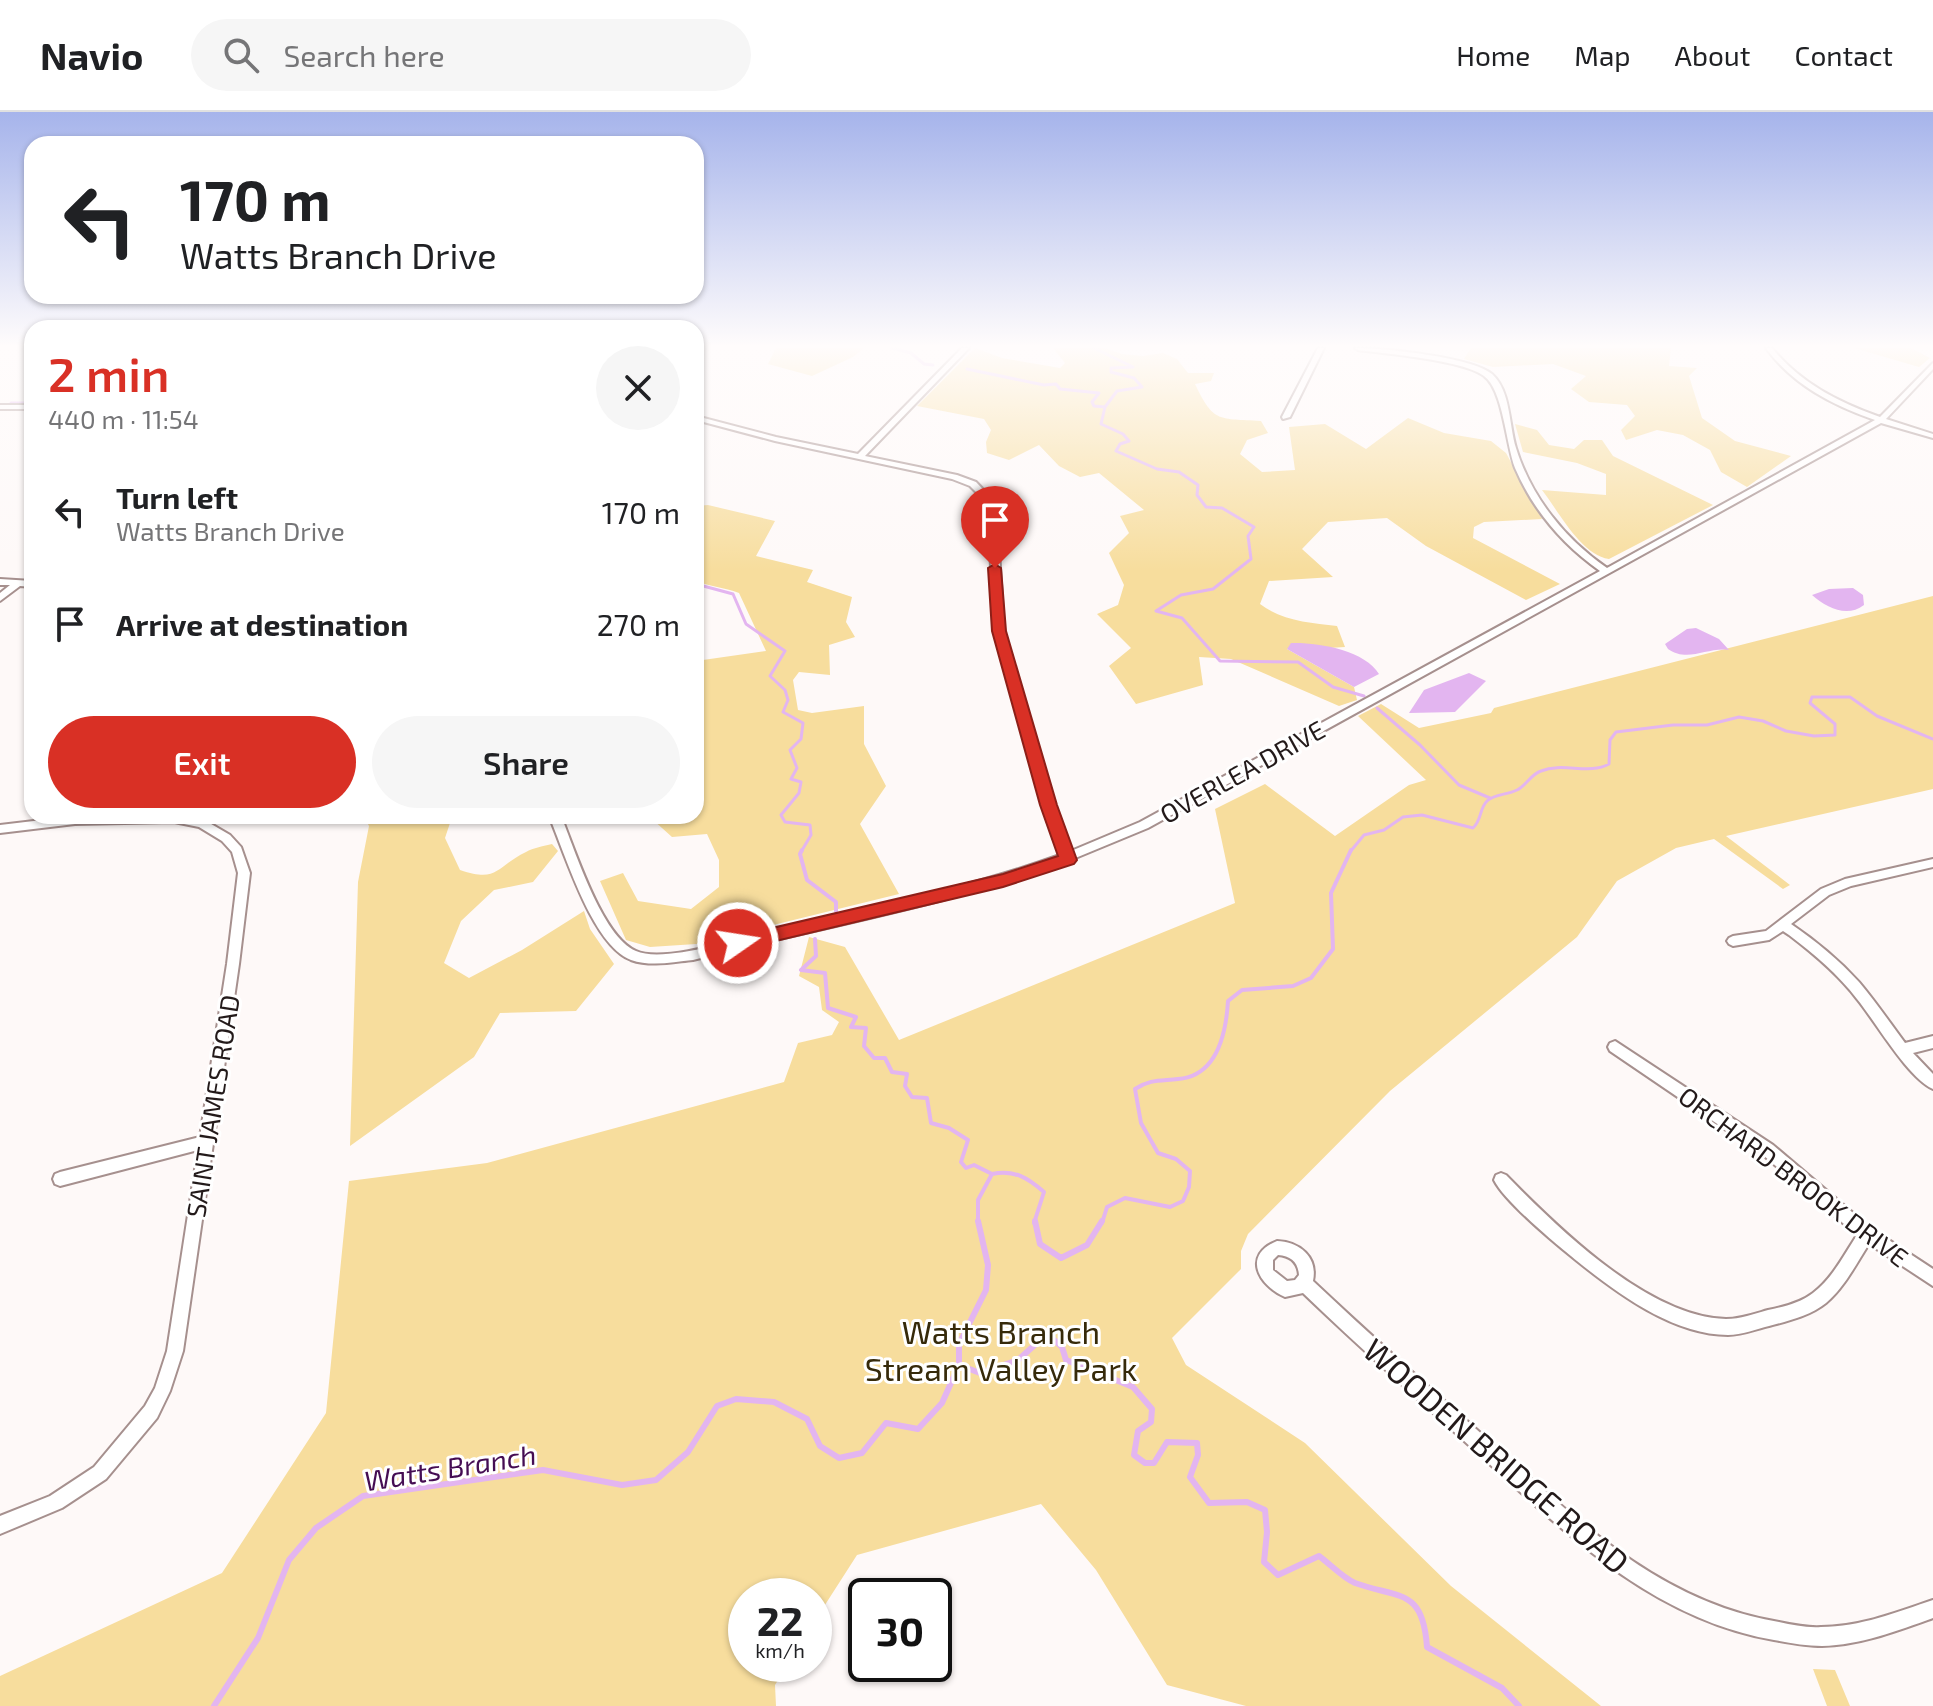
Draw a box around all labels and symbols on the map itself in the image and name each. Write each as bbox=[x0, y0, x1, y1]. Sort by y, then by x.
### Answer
pin bbox=[961, 486, 1029, 568]
street label: OVERLEA DRIVE bbox=[1154, 713, 1330, 829]
position arrow bbox=[696, 901, 780, 985]
street label: SAINT JAMES ROAD bbox=[179, 992, 245, 1220]
street label: ORCHARD BROOK DRIVE bbox=[1673, 1080, 1915, 1272]
park label: Watts Branch Stream Valley Park bbox=[865, 1312, 1137, 1387]
street label: WOODEN BRIDGE ROAD bbox=[1357, 1330, 1637, 1580]
water label: Watts Branch bbox=[362, 1437, 538, 1497]
speed limit sign: 30 bbox=[848, 1578, 952, 1682]

